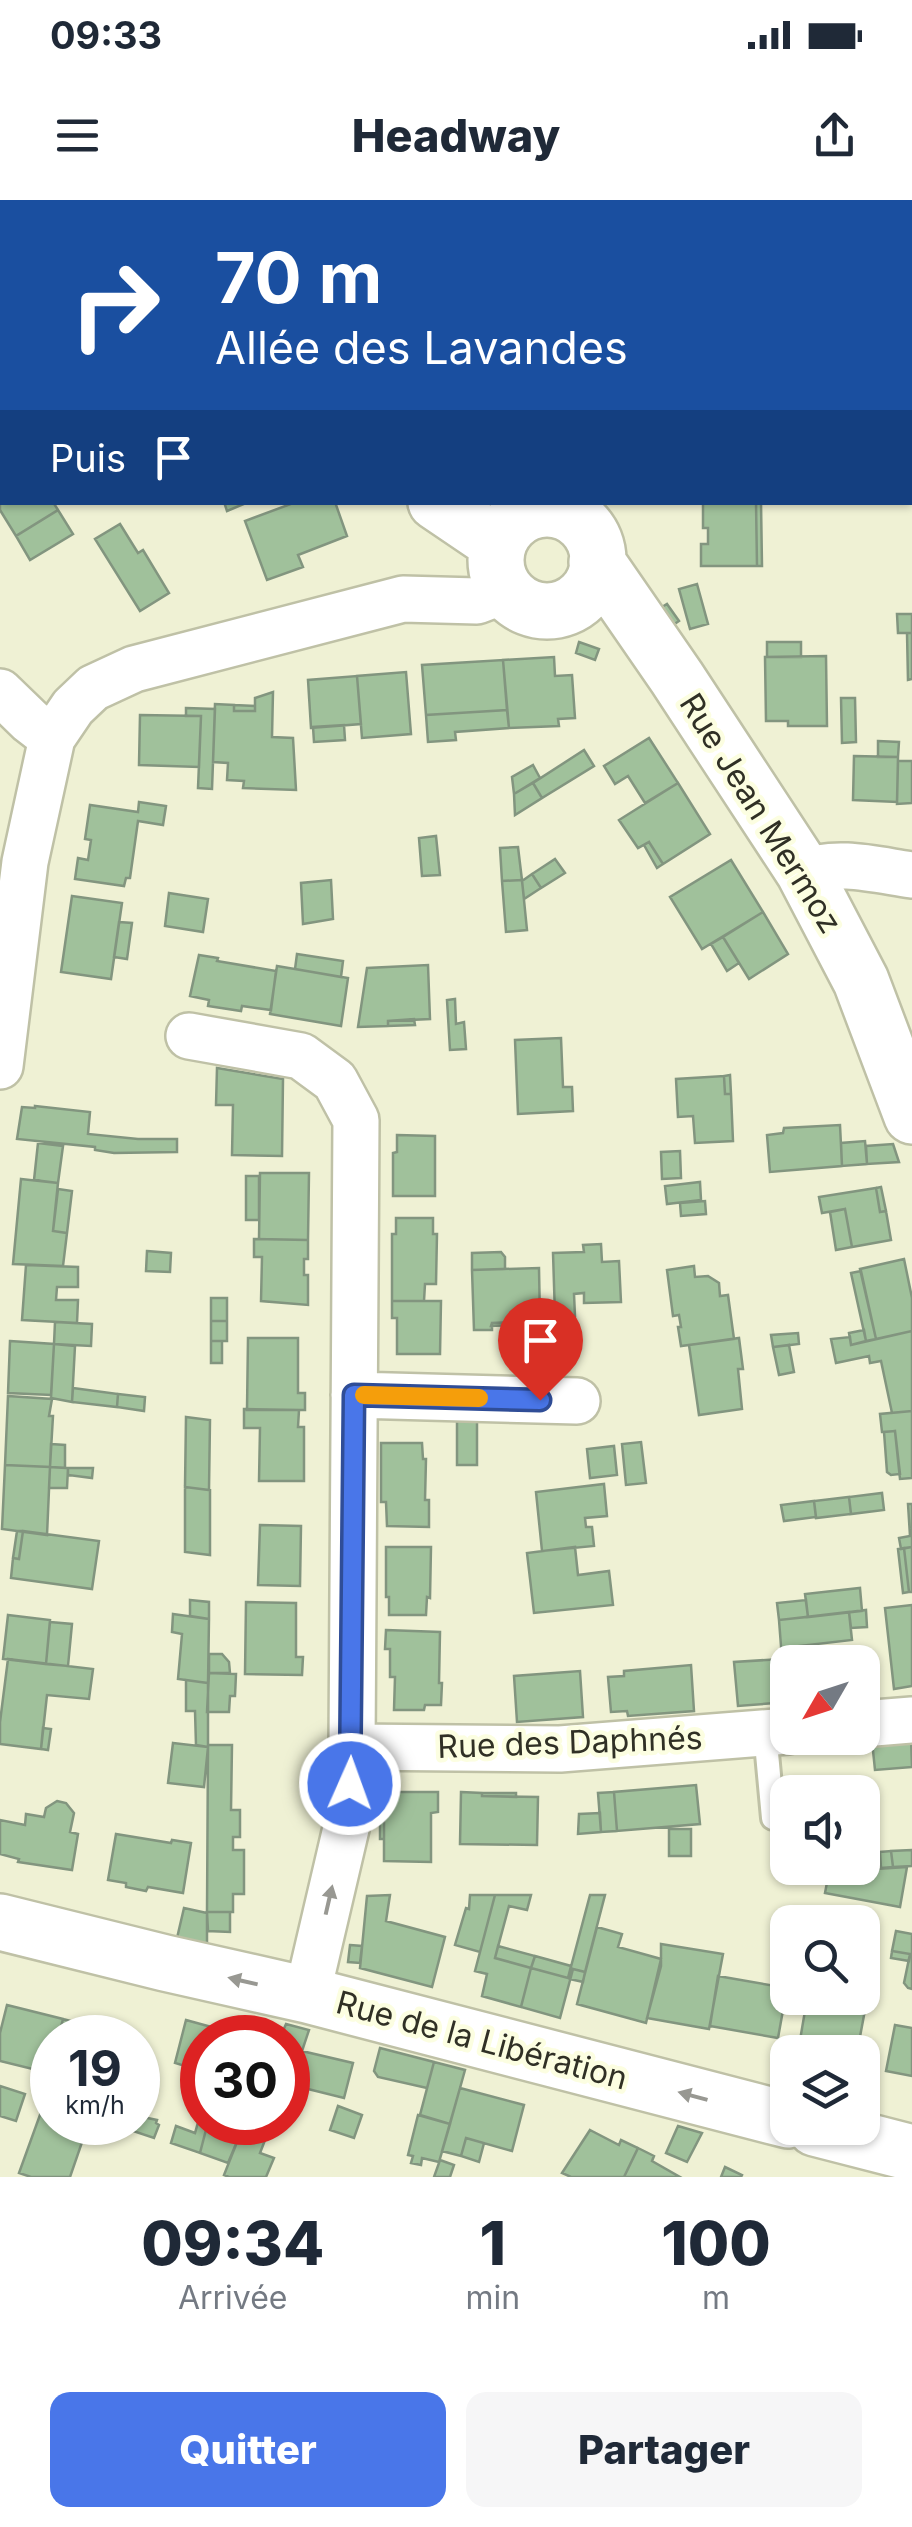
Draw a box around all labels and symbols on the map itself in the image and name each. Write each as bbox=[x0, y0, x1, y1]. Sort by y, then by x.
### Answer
street label: Rue Jean Mermoz bbox=[672, 686, 850, 940]
pin bbox=[498, 1298, 583, 1401]
north arrow bbox=[770, 1645, 880, 1755]
street label: Rue des Daphnés bbox=[437, 1718, 703, 1766]
position arrow bbox=[298, 1732, 402, 1836]
one-way arrow bbox=[322, 1884, 337, 1915]
one-way arrow bbox=[227, 1972, 258, 1988]
street label: Rue de la Libération bbox=[332, 1982, 632, 2098]
speed limit sign: 30 bbox=[180, 2015, 310, 2145]
one-way arrow bbox=[677, 2087, 708, 2103]

